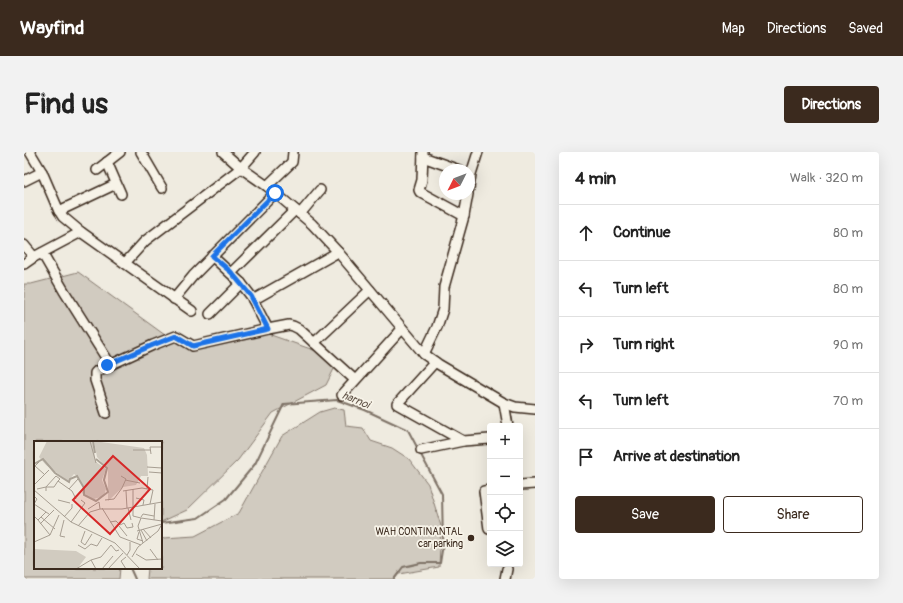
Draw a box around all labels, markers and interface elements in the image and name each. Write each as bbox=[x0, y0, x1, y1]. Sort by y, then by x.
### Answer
text: Wayfind bbox=[20, 16, 84, 40]
text: Map bbox=[722, 20, 745, 37]
text: Directions bbox=[767, 20, 826, 37]
text: Saved bbox=[848, 20, 883, 37]
button: Directions bbox=[784, 86, 879, 123]
text: Find us bbox=[24, 87, 108, 122]
north arrow bbox=[439, 164, 475, 200]
text: 4 min bbox=[575, 168, 616, 189]
text: Walk · 320 m bbox=[790, 170, 863, 186]
route start bbox=[266, 184, 284, 202]
icon: ahead bbox=[575, 222, 597, 244]
text: Continue bbox=[613, 223, 671, 242]
text: 80 m bbox=[833, 225, 863, 241]
icon: left bbox=[575, 278, 597, 300]
text: Turn left bbox=[613, 279, 669, 298]
text: 80 m bbox=[833, 281, 863, 297]
icon: right bbox=[575, 334, 597, 356]
text: Turn right bbox=[613, 335, 674, 354]
text: 90 m bbox=[833, 337, 863, 353]
route end bbox=[98, 356, 116, 374]
water label: harnoi bbox=[340, 389, 374, 412]
icon: left bbox=[575, 390, 597, 412]
text: Turn left bbox=[613, 391, 669, 410]
text: 70 m bbox=[833, 393, 863, 409]
map controls bbox=[487, 423, 523, 567]
button: + bbox=[487, 423, 523, 459]
inset map bbox=[34, 441, 162, 569]
icon: arrive bbox=[575, 446, 597, 468]
text: Arrive at destination bbox=[613, 447, 740, 466]
button: − bbox=[487, 459, 523, 495]
button: locate bbox=[487, 495, 523, 531]
button: Save bbox=[575, 496, 715, 533]
button: Share bbox=[723, 496, 863, 533]
place label: WAH CONTINANTAL car parking bbox=[375, 526, 463, 550]
button: layers bbox=[487, 531, 523, 567]
marker: WAH CONTINANTAL car parking bbox=[466, 533, 476, 543]

